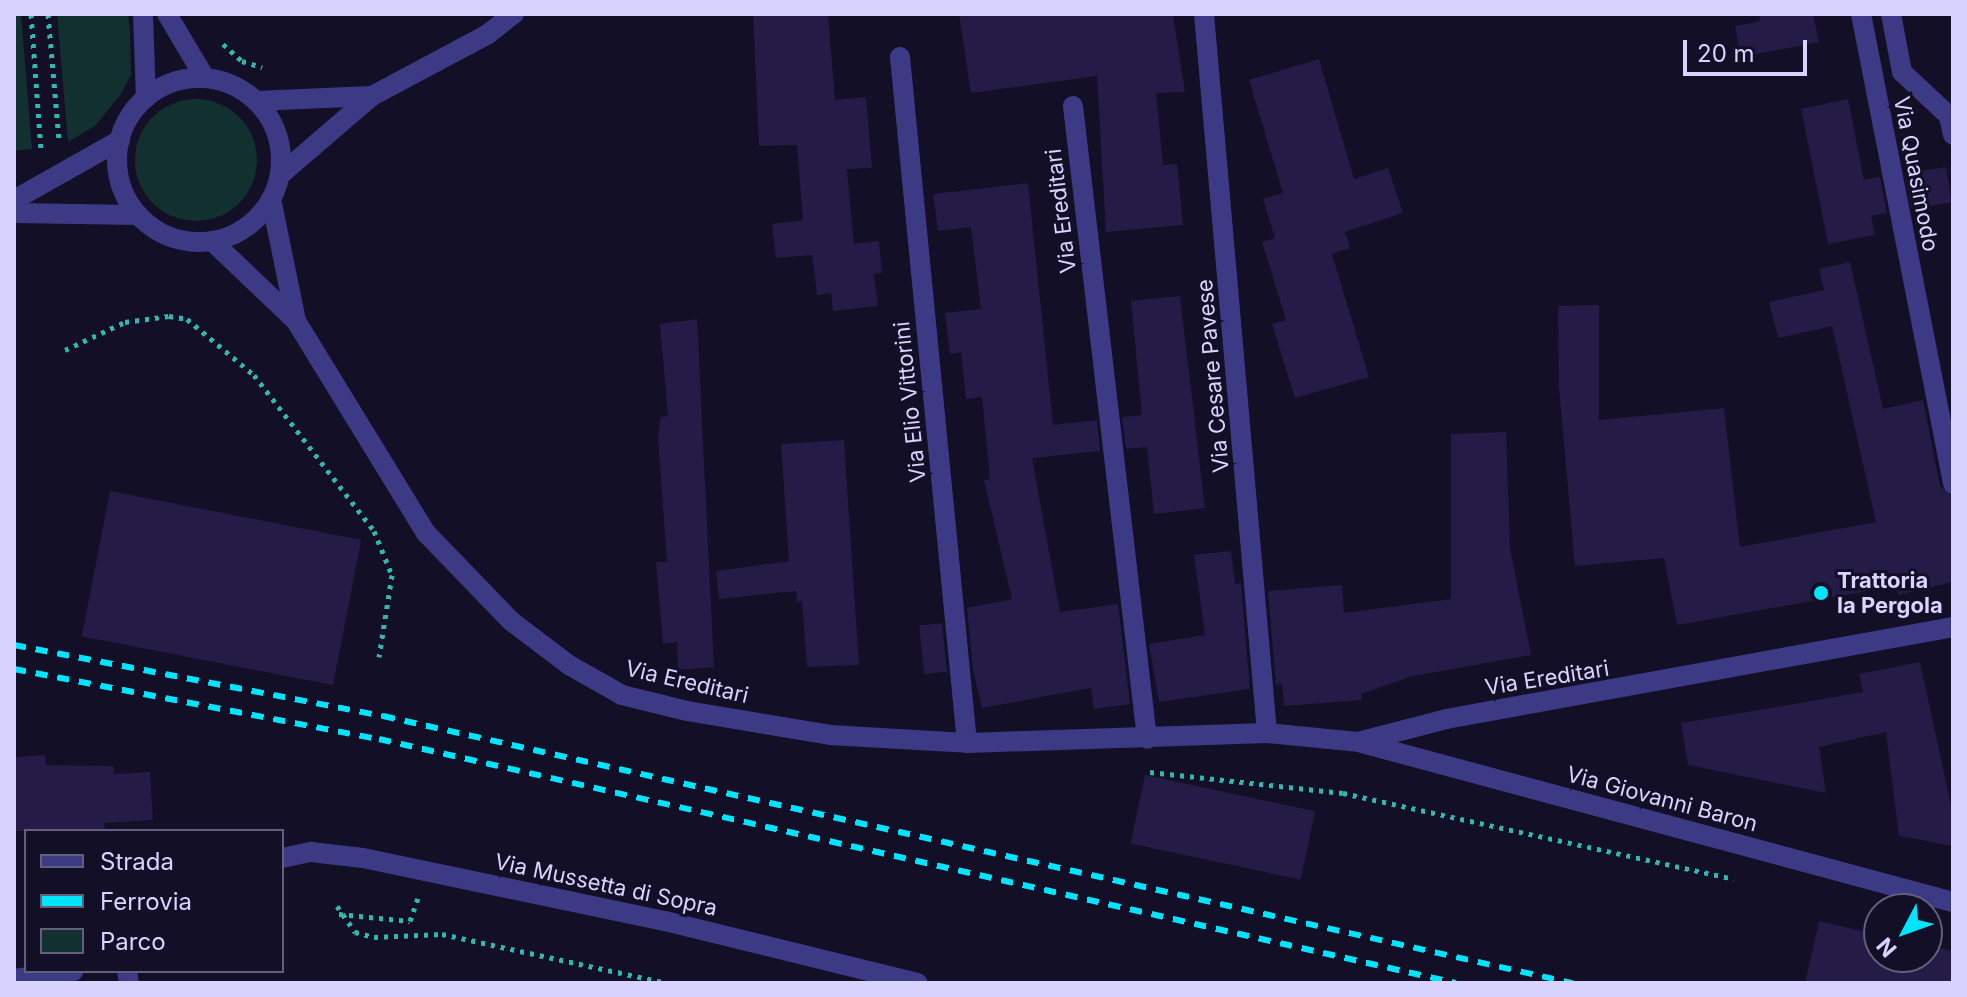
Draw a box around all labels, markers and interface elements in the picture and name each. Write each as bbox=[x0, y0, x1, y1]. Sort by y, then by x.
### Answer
scale bar bbox=[1687, 24, 1811, 74]
text: 20 m bbox=[1697, 39, 1755, 68]
street label: Via Quasimodo bbox=[1888, 94, 1944, 254]
street label: Via Ereditari bbox=[1040, 147, 1082, 275]
street label: Via Cesare Pavese bbox=[1191, 278, 1235, 474]
street label: Via Elio Vittorini bbox=[888, 320, 932, 484]
place label: Trattoria la Pergola bbox=[1837, 567, 1943, 618]
marker: Trattoria la Pergola bbox=[1812, 584, 1830, 602]
street label: Via Ereditari bbox=[623, 655, 751, 709]
street label: Via Ereditari bbox=[1483, 655, 1611, 701]
street label: Via Giovanni Baron bbox=[1564, 761, 1760, 837]
legend bbox=[24, 829, 284, 973]
text: Strada bbox=[100, 847, 174, 876]
street label: Via Mussetta di Sopra bbox=[492, 849, 720, 921]
text: Ferrovia bbox=[100, 887, 192, 916]
north arrow bbox=[1863, 893, 1943, 973]
text: Parco bbox=[100, 927, 166, 956]
text: N bbox=[1871, 933, 1902, 962]

